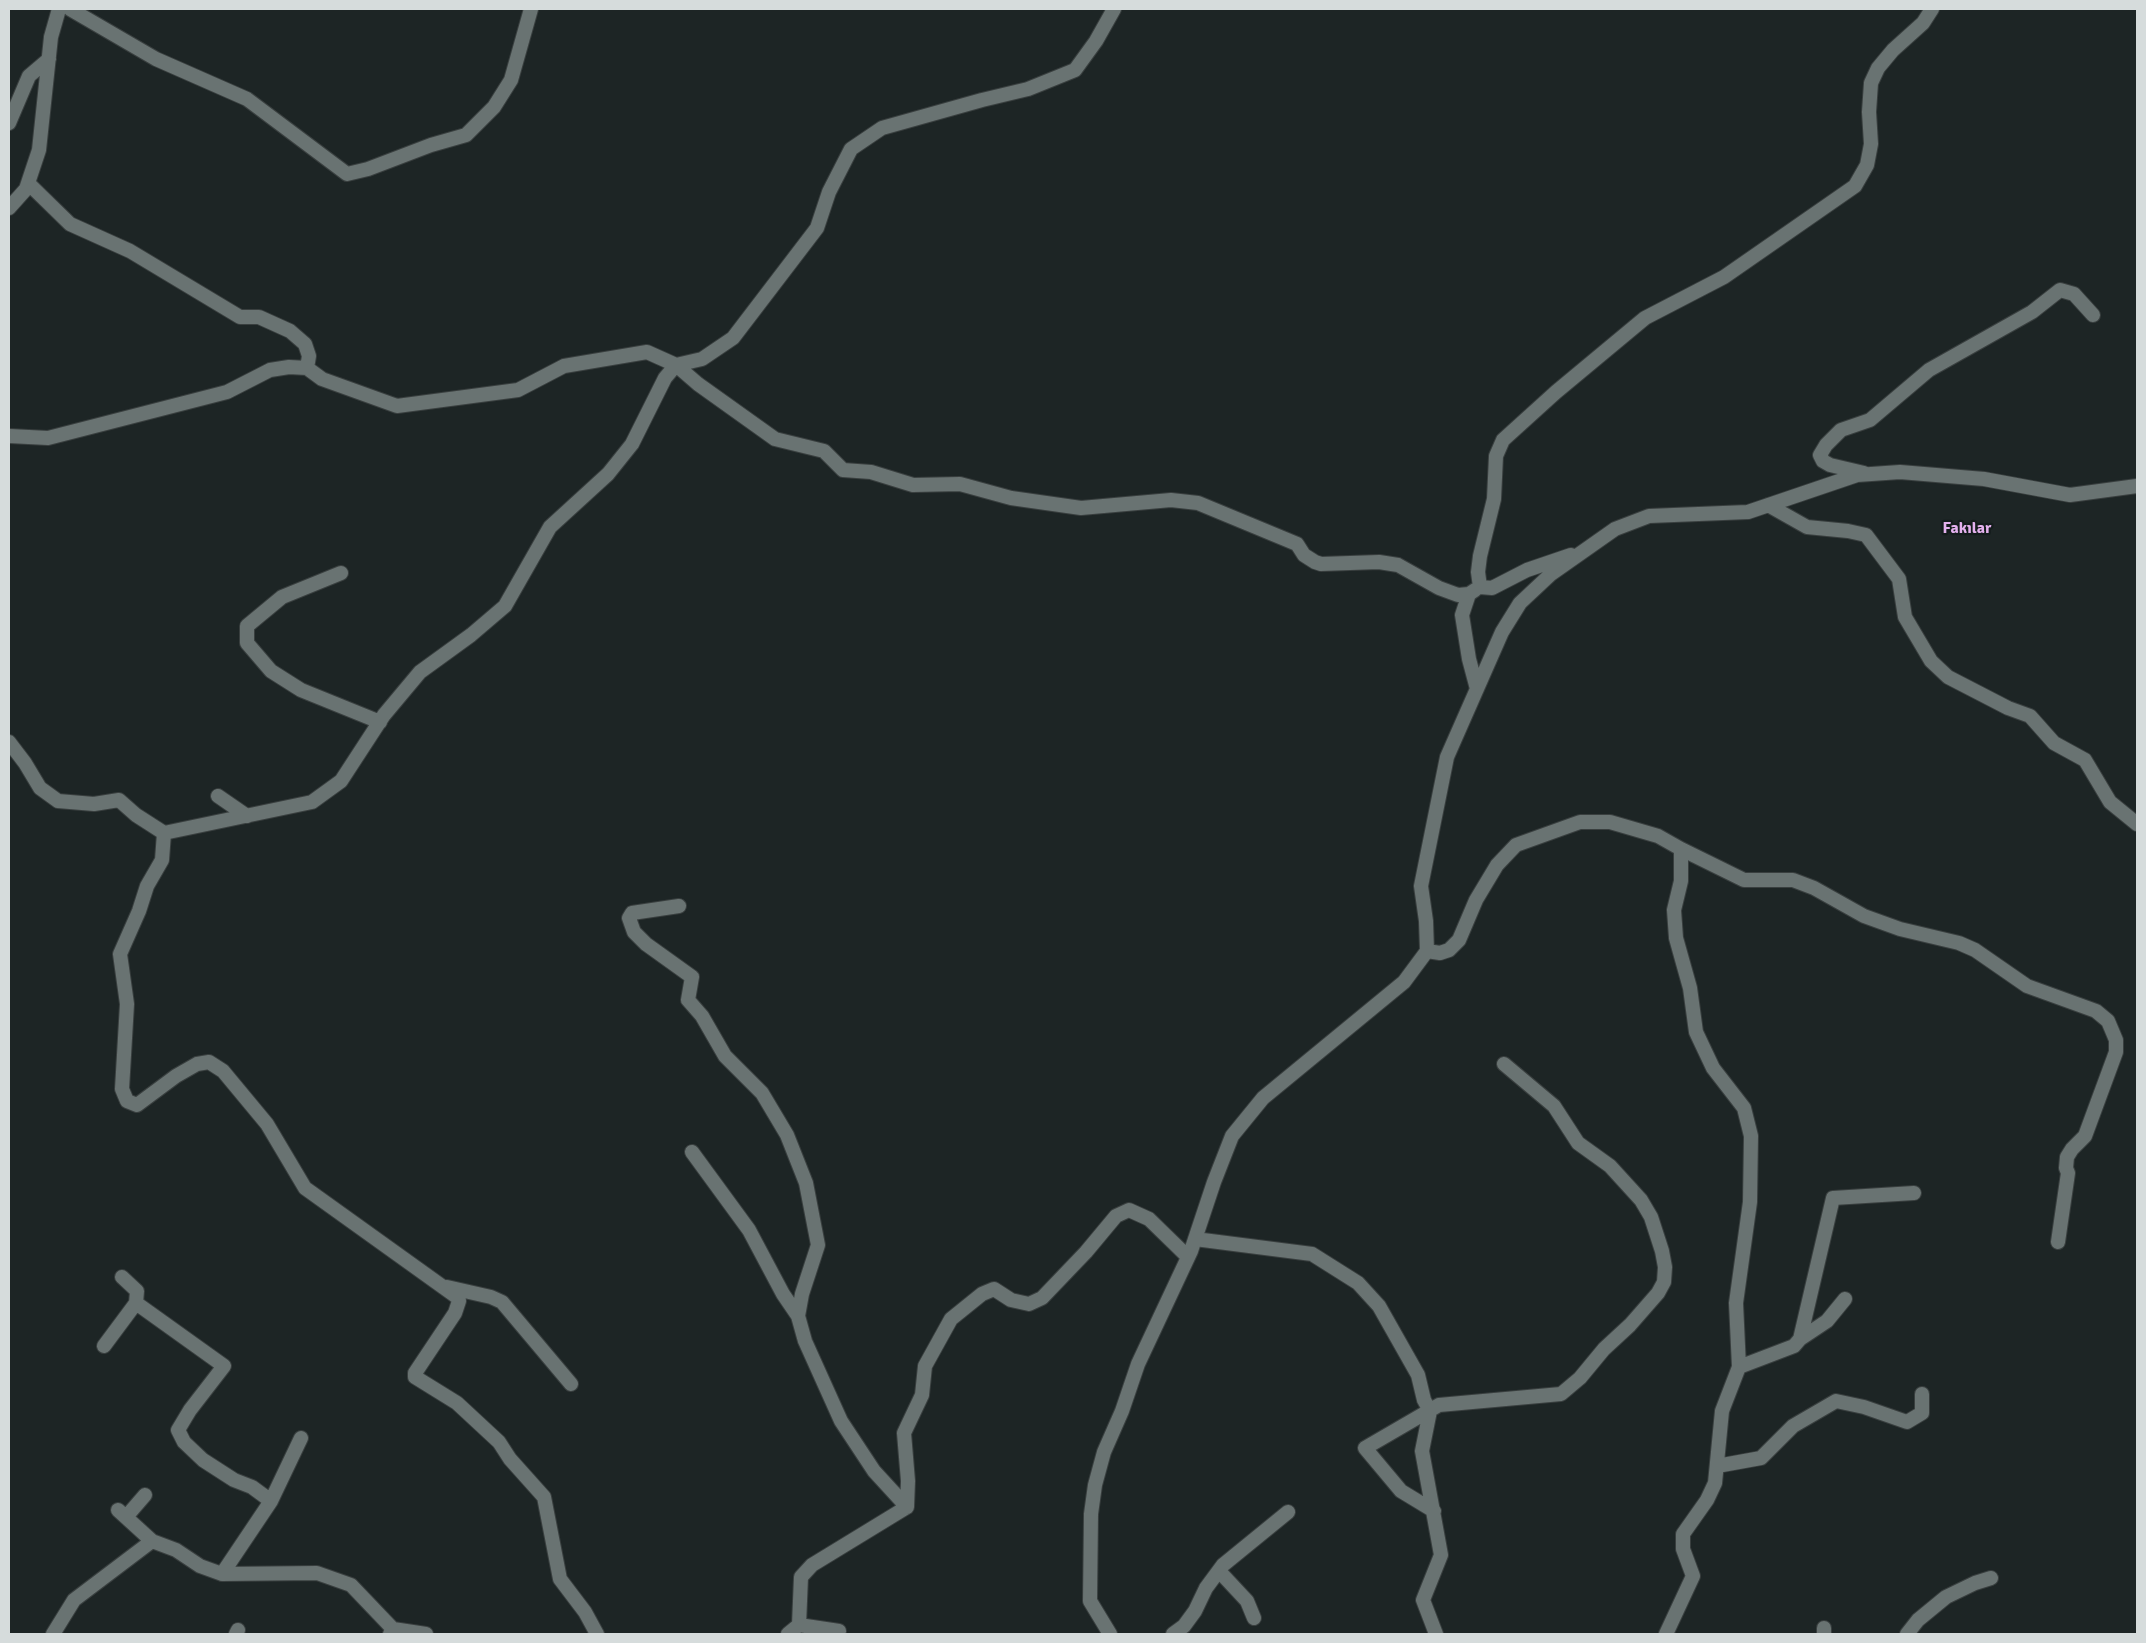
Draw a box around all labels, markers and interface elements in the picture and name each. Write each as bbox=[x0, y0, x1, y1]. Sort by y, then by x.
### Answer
district label: Fakılar bbox=[1943, 519, 1991, 539]

